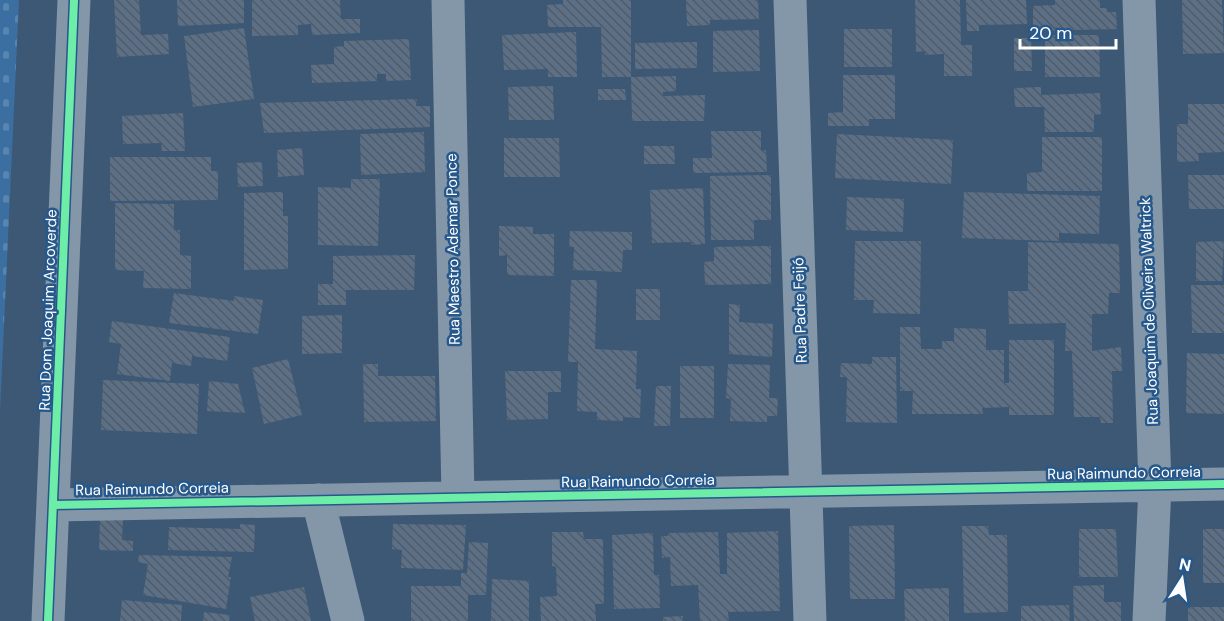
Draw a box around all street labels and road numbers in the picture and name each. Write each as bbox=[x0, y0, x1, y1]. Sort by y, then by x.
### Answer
street label: Rua Maestro Ademar Ponce bbox=[441, 153, 465, 345]
street label: Rua Joaquim de Oliveira Waltrick bbox=[1135, 197, 1163, 425]
street label: Rua Dom Joaquim Arcoverde bbox=[34, 209, 62, 411]
street label: Rua Padre Feijó bbox=[788, 257, 812, 363]
street label: Rua Raimundo Correia bbox=[1047, 462, 1201, 484]
street label: Rua Raimundo Correia bbox=[561, 470, 715, 492]
street label: Rua Raimundo Correia bbox=[75, 478, 229, 500]

